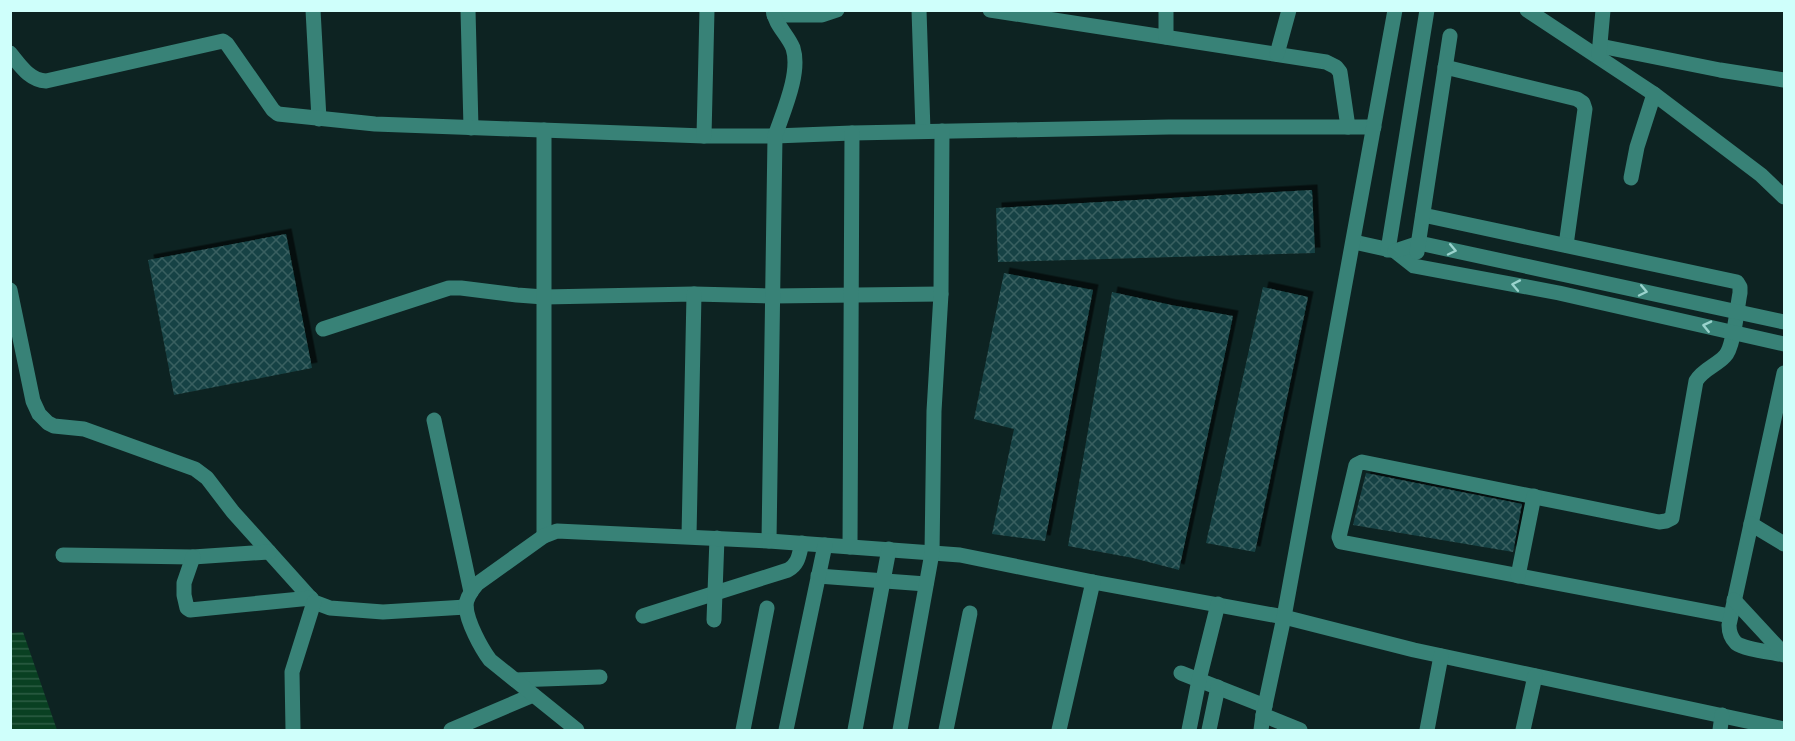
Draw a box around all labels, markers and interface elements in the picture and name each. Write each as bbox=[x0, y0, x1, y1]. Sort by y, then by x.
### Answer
one-way arrow bbox=[1447, 243, 1457, 256]
one-way arrow bbox=[1512, 279, 1522, 292]
one-way arrow bbox=[1637, 284, 1647, 297]
one-way arrow bbox=[1702, 321, 1712, 334]

